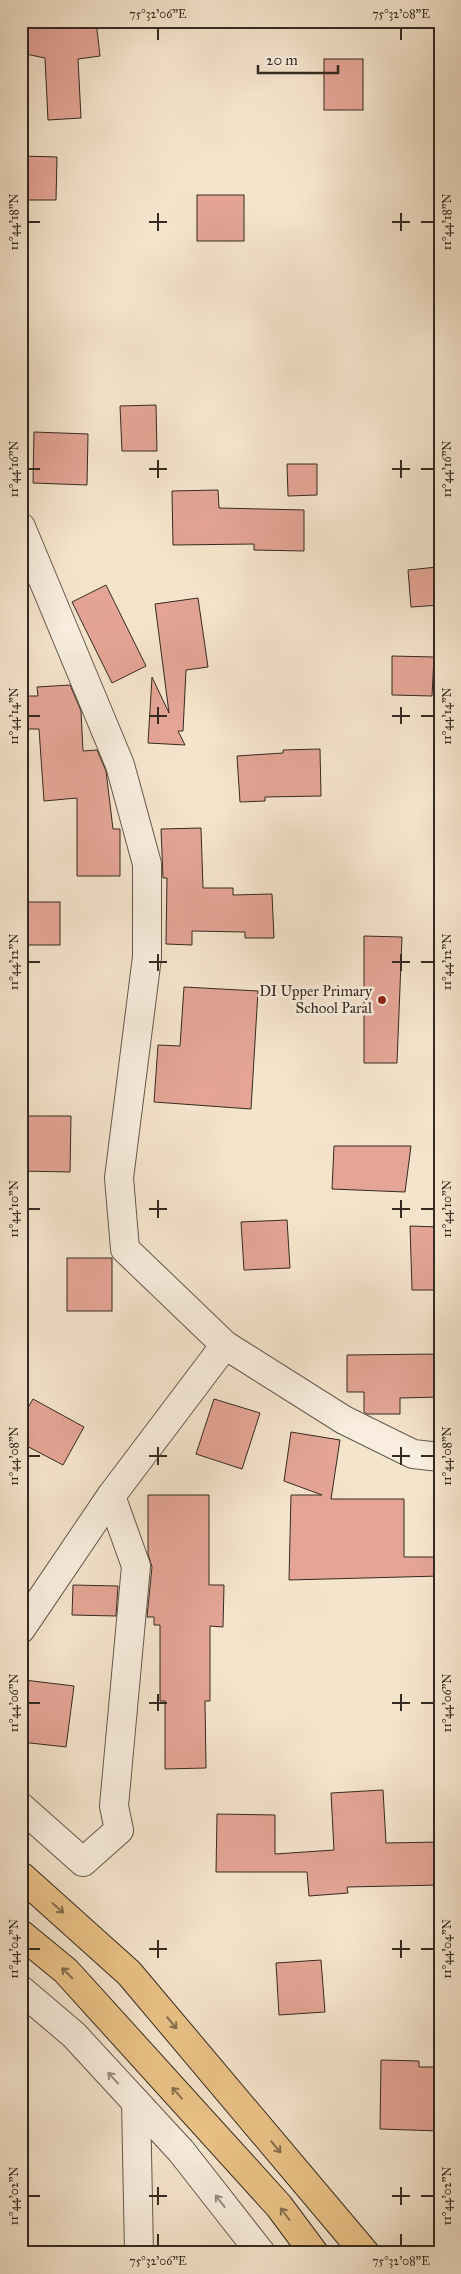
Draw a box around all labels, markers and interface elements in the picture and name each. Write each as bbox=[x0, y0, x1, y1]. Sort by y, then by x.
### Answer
text: 75°32'06"E bbox=[129, 7, 187, 21]
text: 75°32'08"E bbox=[372, 7, 430, 21]
scale bar bbox=[258, 42, 338, 74]
text: 20 m bbox=[266, 51, 298, 69]
text: 11°44'18"N bbox=[7, 193, 21, 251]
text: 11°44'18"N bbox=[440, 193, 454, 251]
text: 11°44'16"N bbox=[7, 441, 21, 497]
text: 11°44'16"N bbox=[440, 441, 454, 497]
text: 11°44'14"N bbox=[7, 687, 21, 745]
text: 11°44'14"N bbox=[440, 687, 454, 745]
text: 11°44'12"N bbox=[7, 934, 21, 990]
text: 11°44'12"N bbox=[440, 934, 454, 990]
place label: DI Upper Primary School Paral bbox=[259, 982, 373, 1017]
marker: DI Upper Primary School Paral bbox=[376, 994, 388, 1006]
text: 11°44'10"N bbox=[7, 1180, 21, 1238]
text: 11°44'10"N bbox=[440, 1180, 454, 1238]
text: 11°44'08"N bbox=[7, 1426, 21, 1486]
text: 11°44'08"N bbox=[440, 1426, 454, 1486]
text: 11°44'06"N bbox=[7, 1673, 21, 1733]
text: 11°44'06"N bbox=[440, 1673, 454, 1733]
one-way arrow bbox=[51, 1902, 64, 1914]
text: 11°44'04"N bbox=[7, 1919, 21, 1979]
text: 11°44'04"N bbox=[440, 1919, 454, 1979]
one-way arrow bbox=[61, 1967, 73, 1979]
one-way arrow bbox=[166, 2016, 177, 2029]
one-way arrow bbox=[107, 2072, 119, 2085]
one-way arrow bbox=[171, 2086, 183, 2099]
one-way arrow bbox=[271, 2141, 282, 2154]
text: 11°44'02"N bbox=[7, 2167, 21, 2225]
text: 11°44'02"N bbox=[440, 2167, 454, 2225]
one-way arrow bbox=[214, 2195, 225, 2208]
one-way arrow bbox=[280, 2207, 290, 2221]
text: 75°32'06"E bbox=[129, 2254, 187, 2268]
text: 75°32'08"E bbox=[372, 2254, 430, 2268]

